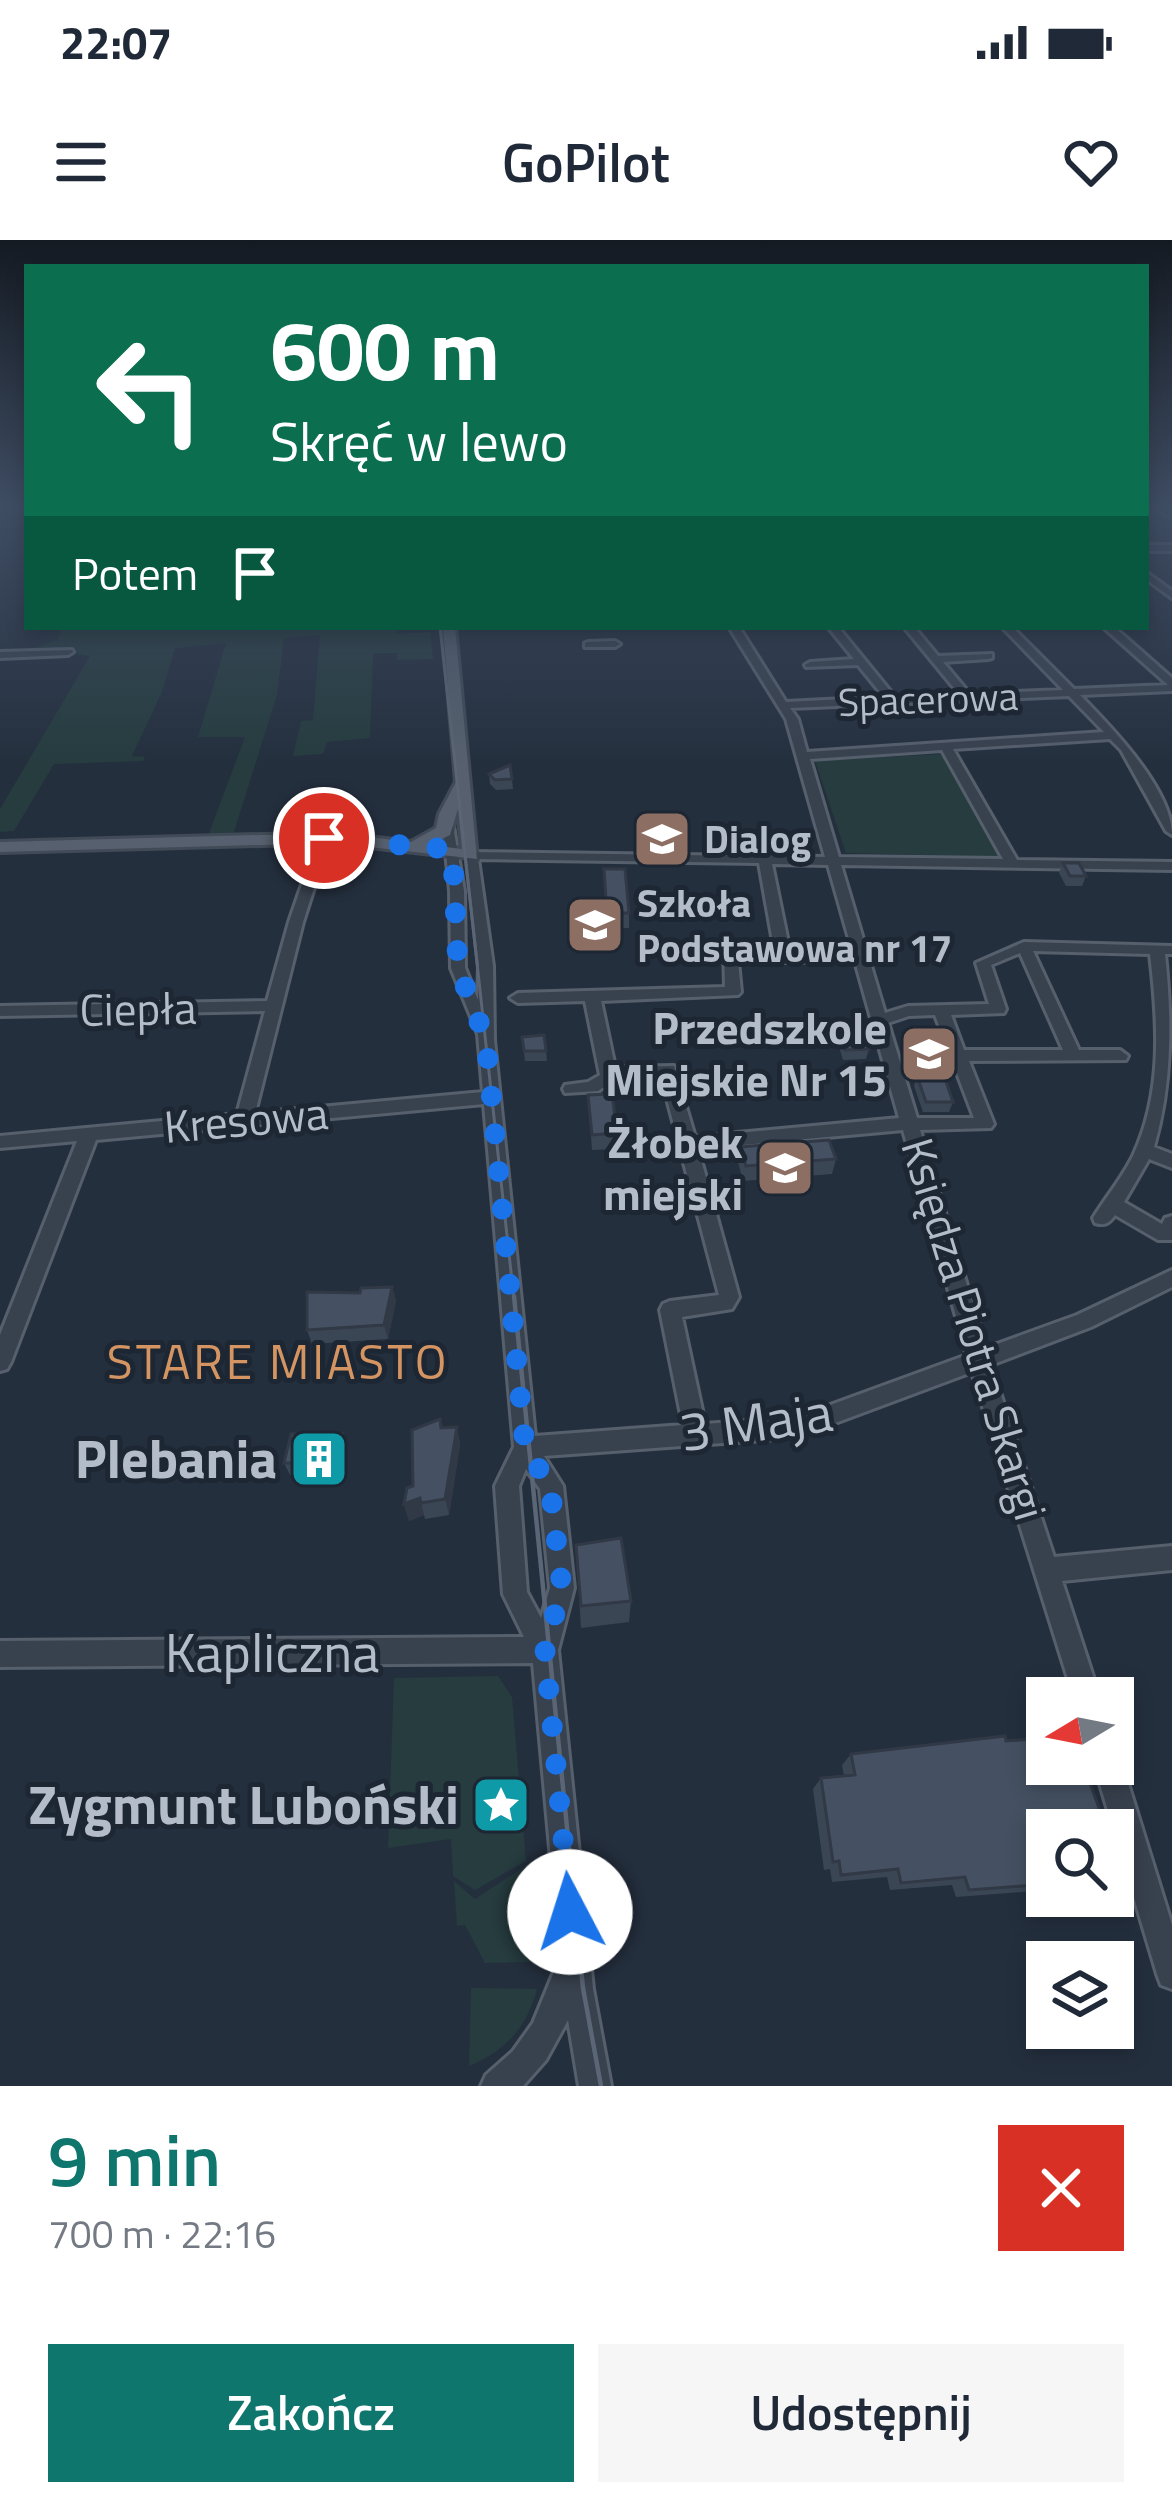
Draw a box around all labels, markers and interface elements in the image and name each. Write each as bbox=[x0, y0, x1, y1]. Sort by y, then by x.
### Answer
text: 22:07 bbox=[60, 8, 172, 76]
text: GoPilot bbox=[502, 121, 670, 203]
icon: menu bbox=[48, 129, 114, 195]
icon: heart bbox=[1058, 129, 1124, 195]
text: 600 m bbox=[270, 285, 500, 413]
icon: left bbox=[72, 312, 228, 468]
text: Skręć w lewo bbox=[270, 400, 568, 482]
text: Potem bbox=[72, 539, 198, 607]
icon: arrive bbox=[222, 540, 288, 606]
street label: Spacerowa bbox=[837, 666, 1019, 731]
pin bbox=[273, 787, 375, 889]
icon: arrive bbox=[291, 805, 357, 871]
school or university icon: Dialog bbox=[631, 808, 693, 870]
place label: Dialog bbox=[704, 809, 811, 868]
place label: Szkoła Podstawowa nr 17 bbox=[637, 873, 952, 977]
school or university icon: Szkoła Podstawowa nr 17 bbox=[564, 894, 626, 956]
street label: Ciepła bbox=[79, 973, 197, 1043]
place label: Przedszkole Miejskie Nr 15 bbox=[605, 993, 887, 1113]
school or university icon: Przedszkole Miejskie Nr 15 bbox=[898, 1023, 960, 1085]
street label: Kresowa bbox=[161, 1078, 331, 1160]
place label: Żłobek miejski bbox=[603, 1107, 743, 1227]
street label: Księdza Piotra Skargi bbox=[884, 1129, 1065, 1528]
school or university icon: Żłobek miejski bbox=[754, 1137, 816, 1199]
district label: STARE MIASTO bbox=[107, 1325, 449, 1398]
street label: 3 Maja bbox=[674, 1370, 838, 1472]
place label: Plebania bbox=[75, 1417, 277, 1499]
building icon: Plebania bbox=[288, 1428, 350, 1490]
street label: Kapliczna bbox=[165, 1611, 379, 1693]
north arrow bbox=[1026, 1677, 1134, 1785]
map controls bbox=[1026, 1677, 1134, 2049]
place label: Zygmunt Luboński bbox=[28, 1763, 459, 1845]
place icon: Zygmunt Luboński bbox=[470, 1774, 532, 1836]
button: search bbox=[1026, 1809, 1134, 1917]
position arrow bbox=[507, 1849, 633, 1975]
button: layers bbox=[1026, 1941, 1134, 2049]
text: 9 min bbox=[48, 2104, 221, 2214]
button: close bbox=[998, 2125, 1124, 2251]
text: 700 m · 22:16 bbox=[48, 2204, 276, 2263]
button: Zakończ bbox=[48, 2344, 574, 2482]
button: Udostępnij bbox=[598, 2344, 1124, 2482]

